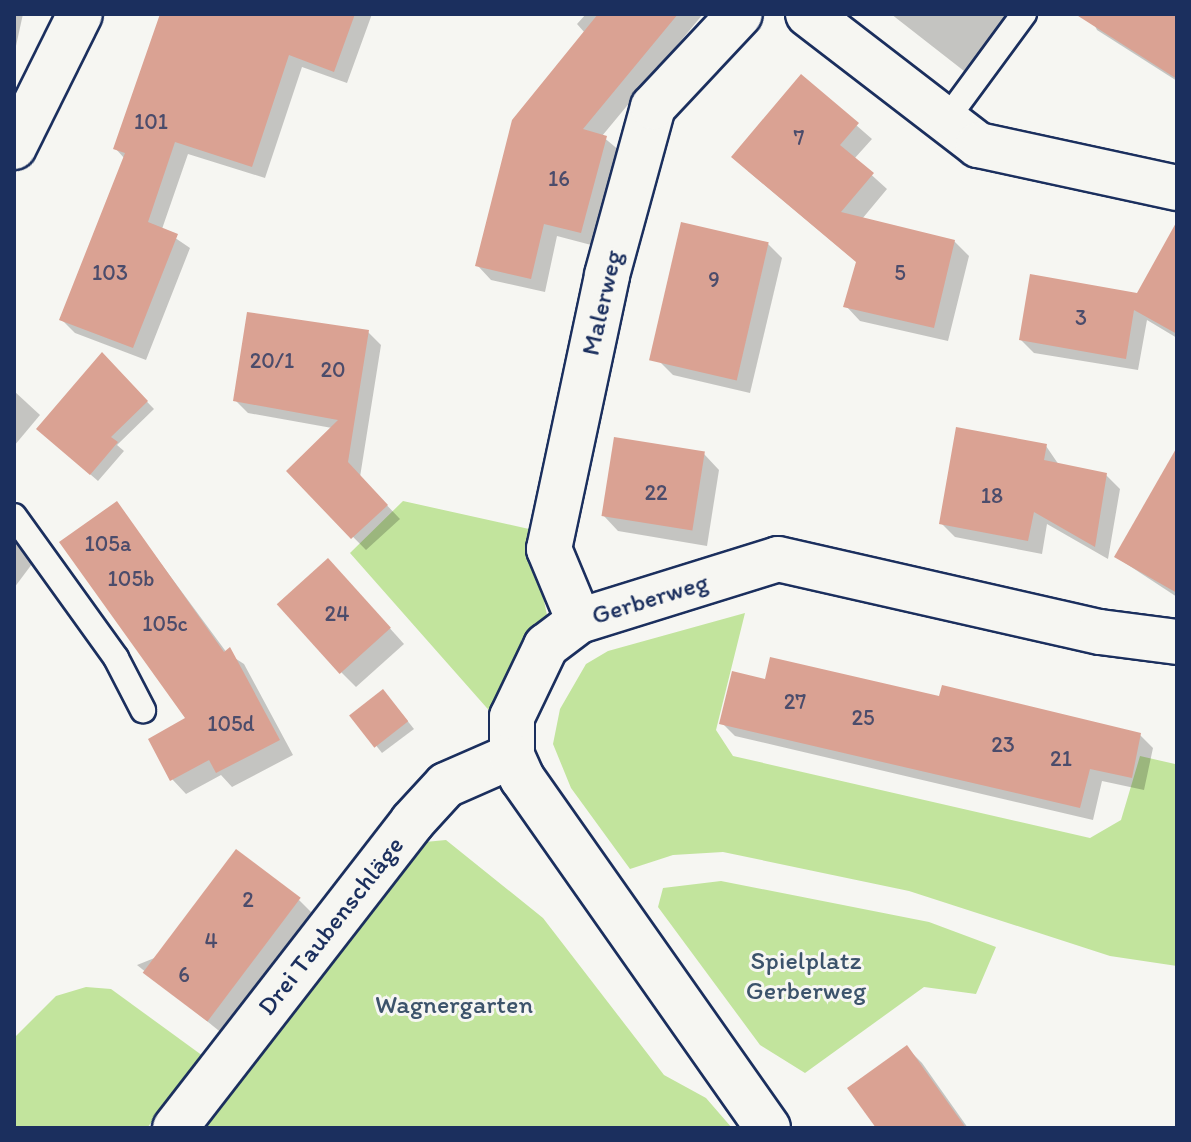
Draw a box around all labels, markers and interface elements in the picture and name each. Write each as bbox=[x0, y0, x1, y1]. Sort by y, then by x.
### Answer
house number: 101 bbox=[134, 109, 168, 135]
house number: 7 bbox=[794, 125, 804, 151]
house number: 16 bbox=[548, 166, 570, 192]
street label: Malerweg bbox=[575, 247, 629, 359]
house number: 103 bbox=[92, 260, 128, 286]
house number: 5 bbox=[894, 260, 906, 286]
house number: 9 bbox=[708, 267, 720, 293]
house number: 3 bbox=[1075, 305, 1087, 331]
house number: 20/1 bbox=[250, 348, 294, 374]
house number: 20 bbox=[320, 357, 346, 383]
house number: 22 bbox=[644, 480, 668, 506]
house number: 18 bbox=[981, 483, 1003, 509]
house number: 105a bbox=[85, 531, 131, 557]
house number: 105b bbox=[108, 566, 154, 592]
street label: Gerberweg bbox=[588, 566, 712, 632]
house number: 24 bbox=[325, 601, 349, 627]
house number: 105c bbox=[142, 611, 188, 637]
house number: 27 bbox=[784, 689, 806, 715]
house number: 25 bbox=[851, 705, 875, 731]
house number: 105d bbox=[207, 711, 255, 737]
house number: 23 bbox=[991, 732, 1015, 758]
house number: 21 bbox=[1050, 746, 1072, 772]
street label: Drei Taubenschläge bbox=[252, 831, 410, 1021]
house number: 2 bbox=[242, 887, 254, 913]
house number: 4 bbox=[204, 928, 218, 954]
park label: Spielplatz Gerberweg bbox=[746, 945, 866, 1006]
house number: 6 bbox=[178, 962, 190, 988]
park label: Wagnergarten bbox=[375, 989, 533, 1021]

